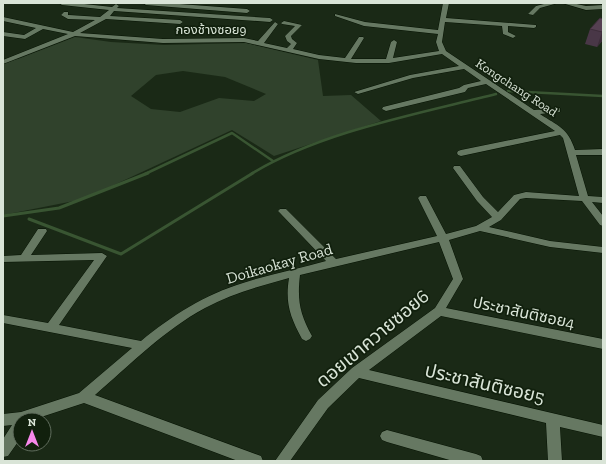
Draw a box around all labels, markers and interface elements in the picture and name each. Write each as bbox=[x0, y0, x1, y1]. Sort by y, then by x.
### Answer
street label: กองช้างซอย9 bbox=[176, 22, 247, 37]
street label: Kongchang Road bbox=[473, 55, 560, 119]
street label: Doikaokay Road bbox=[224, 239, 335, 288]
street label: ดอยเขาควายซอย6 bbox=[311, 284, 433, 392]
street label: ประชาสันติซอย4 bbox=[471, 292, 577, 333]
street label: ประชาสันติซอย5 bbox=[423, 359, 547, 408]
north arrow bbox=[12, 412, 52, 452]
text: N bbox=[28, 416, 37, 429]

